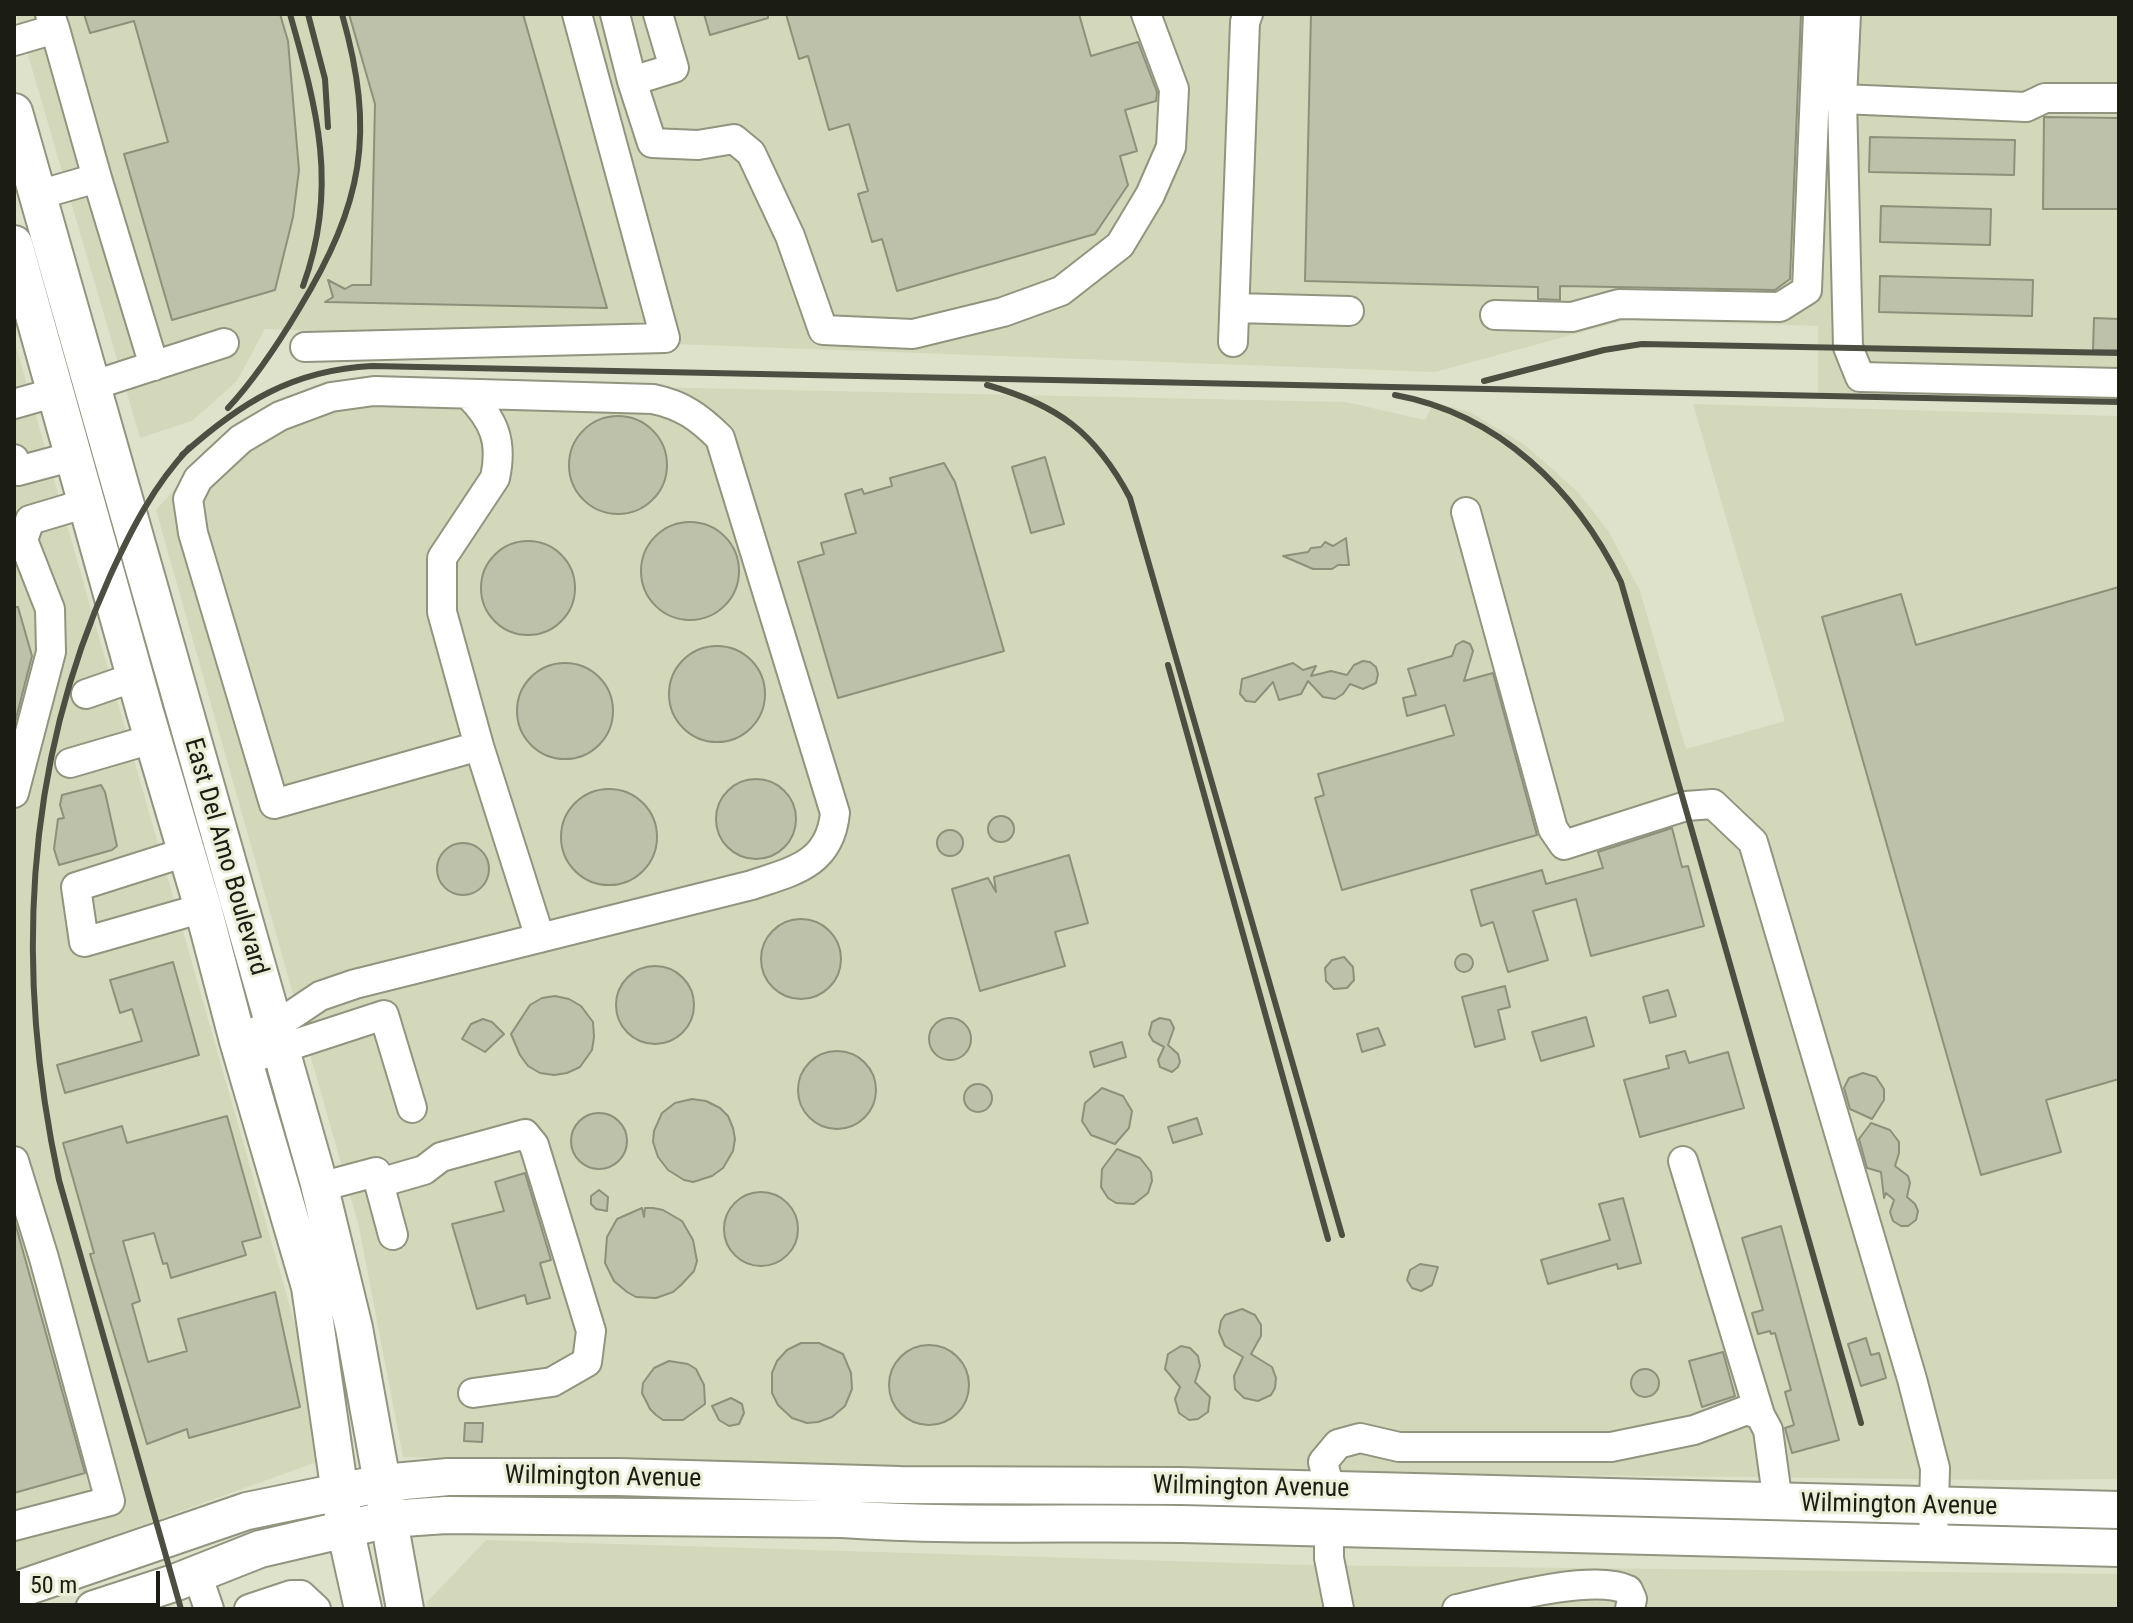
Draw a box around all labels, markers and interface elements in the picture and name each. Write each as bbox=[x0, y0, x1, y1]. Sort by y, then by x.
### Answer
street label: East Del Amo Boulevard bbox=[176, 735, 274, 979]
street label: Wilmington Avenue bbox=[504, 1461, 702, 1495]
street label: Wilmington Avenue bbox=[1152, 1471, 1350, 1505]
street label: Wilmington Avenue bbox=[1800, 1489, 1998, 1523]
scale bar bbox=[20, 1555, 164, 1605]
text: 50 m bbox=[30, 1571, 77, 1599]

